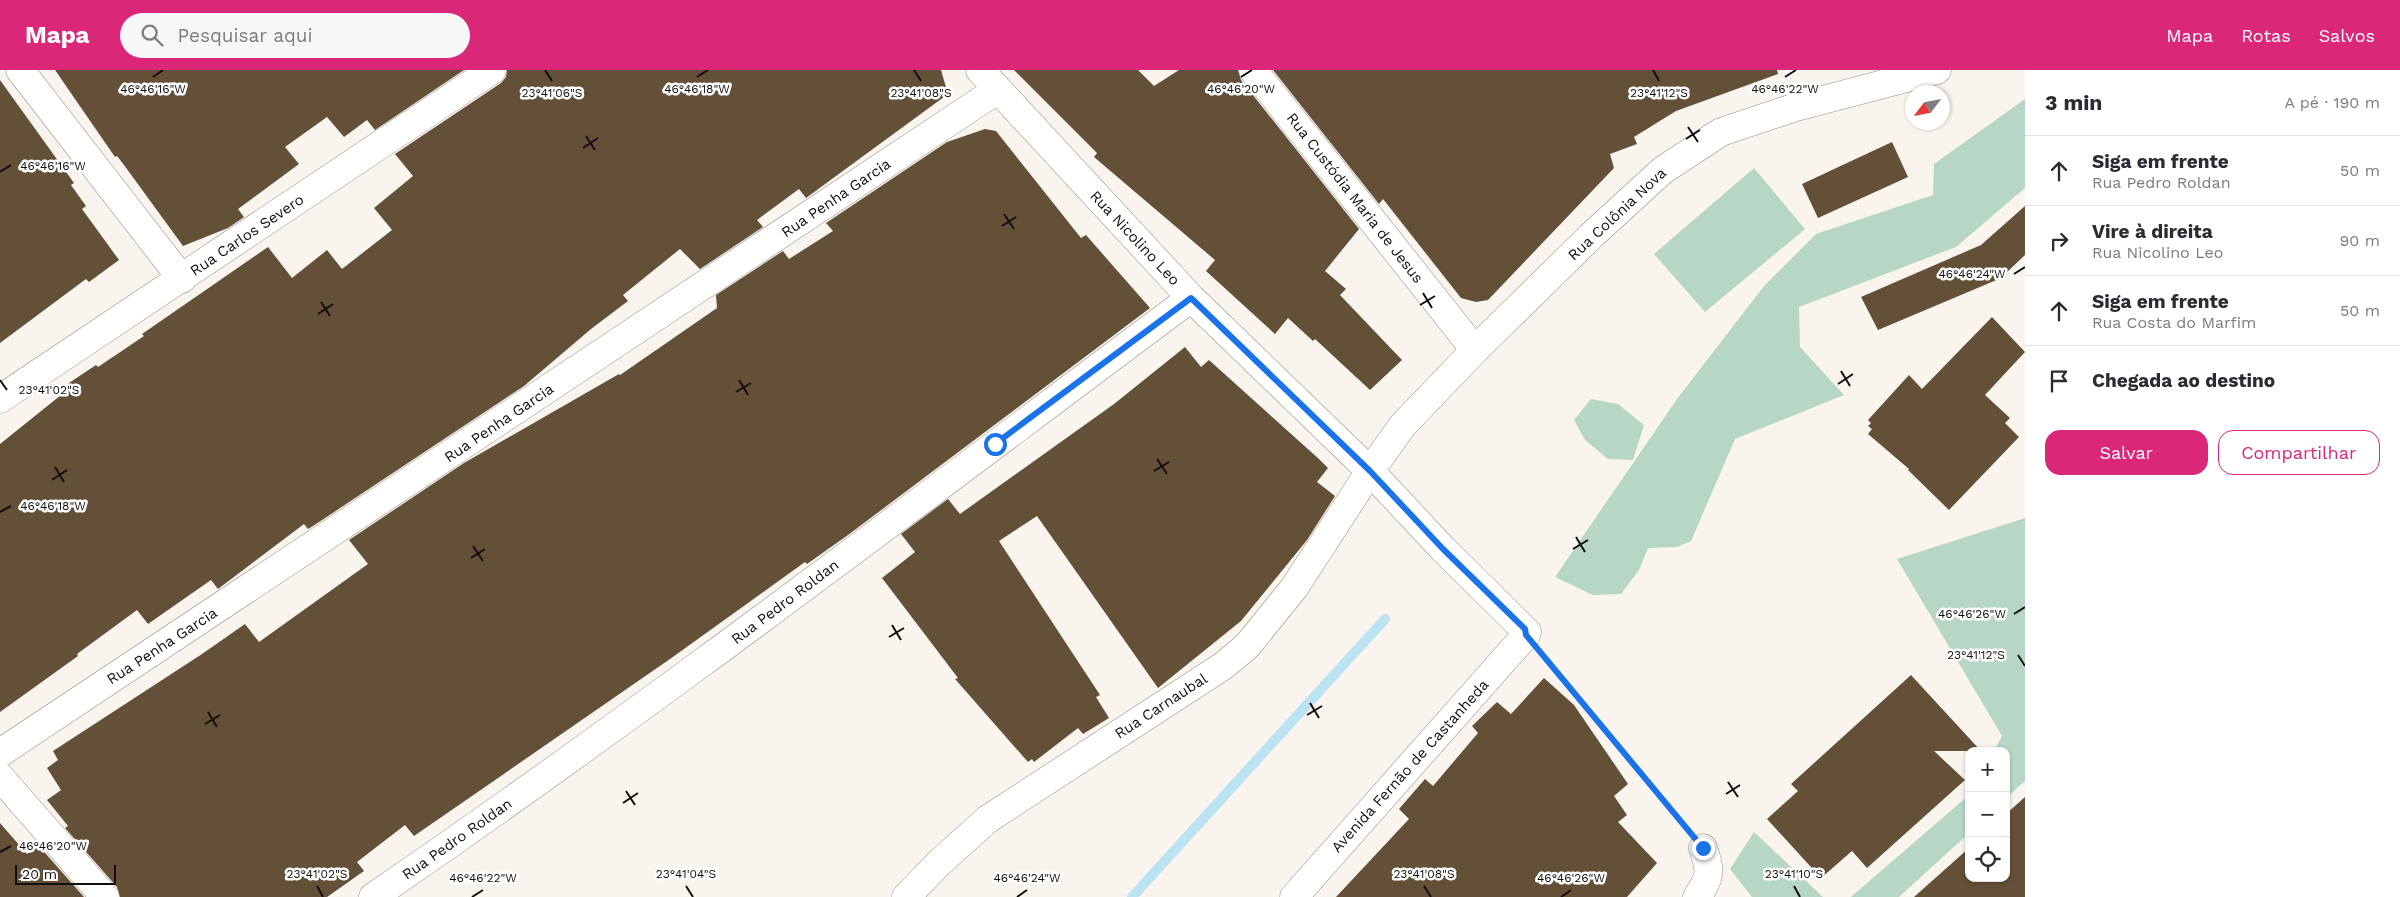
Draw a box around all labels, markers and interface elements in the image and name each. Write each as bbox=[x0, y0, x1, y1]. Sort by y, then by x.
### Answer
search box bbox=[120, 13, 470, 58]
text: Mapa bbox=[25, 21, 90, 49]
icon: search bbox=[138, 21, 166, 49]
text: Pesquisar aqui bbox=[178, 24, 313, 47]
text: Mapa bbox=[2166, 25, 2213, 46]
text: Rotas bbox=[2241, 25, 2291, 46]
text: Salvos bbox=[2319, 25, 2375, 46]
text: 46°46'16"W bbox=[120, 82, 186, 96]
text: 46°46'18"W bbox=[664, 82, 730, 96]
text: 46°46'20"W bbox=[1207, 82, 1276, 96]
text: 46°46'22"W bbox=[1751, 82, 1819, 96]
north arrow bbox=[1905, 85, 1950, 130]
text: 23°41'06"S bbox=[521, 86, 583, 100]
text: 23°41'08"S bbox=[890, 86, 952, 100]
text: 23°41'12"S bbox=[1630, 86, 1688, 100]
text: 3 min bbox=[2045, 90, 2102, 115]
text: A pé · 190 m bbox=[2284, 93, 2380, 112]
street label: Rua Custódia Maria de Jesus bbox=[1283, 109, 1427, 287]
text: Siga em frente bbox=[2092, 150, 2229, 173]
street label: Rua Penha Garcia bbox=[778, 154, 894, 241]
icon: ahead bbox=[2045, 157, 2073, 185]
text: 46°46'16"W bbox=[20, 159, 86, 173]
text: 50 m bbox=[2340, 161, 2380, 180]
street label: Rua Colônia Nova bbox=[1564, 164, 1670, 264]
text: Rua Pedro Roldan bbox=[2092, 173, 2231, 192]
street label: Rua Nicolino Leo bbox=[1086, 187, 1184, 289]
street label: Rua Carlos Severo bbox=[187, 190, 307, 280]
text: Vire à direita bbox=[2092, 220, 2213, 243]
icon: right bbox=[2045, 227, 2073, 255]
text: 90 m bbox=[2339, 231, 2380, 250]
text: Rua Nicolino Leo bbox=[2092, 243, 2223, 262]
text: 46°46'24"W bbox=[1938, 267, 2006, 281]
text: Siga em frente bbox=[2092, 290, 2229, 313]
icon: ahead bbox=[2045, 297, 2073, 325]
text: 50 m bbox=[2340, 301, 2380, 320]
text: Rua Costa do Marfim bbox=[2092, 313, 2256, 332]
icon: arrive bbox=[2045, 367, 2073, 395]
text: Chegada ao destino bbox=[2092, 369, 2275, 392]
street label: Rua Penha Garcia bbox=[441, 379, 557, 466]
text: 23°41'02"S bbox=[19, 383, 79, 397]
button: Salvar bbox=[2045, 430, 2208, 475]
button: Compartilhar bbox=[2218, 430, 2380, 475]
route start bbox=[984, 433, 1007, 456]
text: 46°46'18"W bbox=[20, 499, 86, 513]
street label: Rua Pedro Roldan bbox=[728, 556, 842, 648]
street label: Rua Penha Garcia bbox=[103, 603, 221, 688]
text: 46°46'26"W bbox=[1938, 607, 2006, 621]
text: 23°41'12"S bbox=[1947, 648, 2005, 662]
street label: Rua Carnaubal bbox=[1111, 669, 1211, 743]
street label: Avenida Fernão de Castanheda bbox=[1328, 675, 1493, 856]
map controls bbox=[1965, 747, 2010, 882]
button: + bbox=[1965, 747, 2010, 792]
button: − bbox=[1965, 792, 2010, 837]
street label: Rua Pedro Roldan bbox=[399, 794, 515, 884]
route end bbox=[1692, 837, 1715, 860]
button: locate bbox=[1965, 837, 2010, 882]
text: 46°46'20"W bbox=[19, 839, 88, 853]
scale bar bbox=[15, 862, 116, 885]
text: 20 m bbox=[22, 866, 57, 882]
text: 23°41'02"S bbox=[287, 867, 347, 881]
text: 23°41'04"S bbox=[656, 867, 716, 881]
text: 23°41'08"S bbox=[1393, 867, 1455, 881]
text: 23°41'10"S bbox=[1765, 867, 1823, 881]
text: 46°46'22"W bbox=[449, 871, 517, 885]
text: 46°46'24"W bbox=[993, 871, 1061, 885]
text: 46°46'26"W bbox=[1537, 871, 1605, 885]

